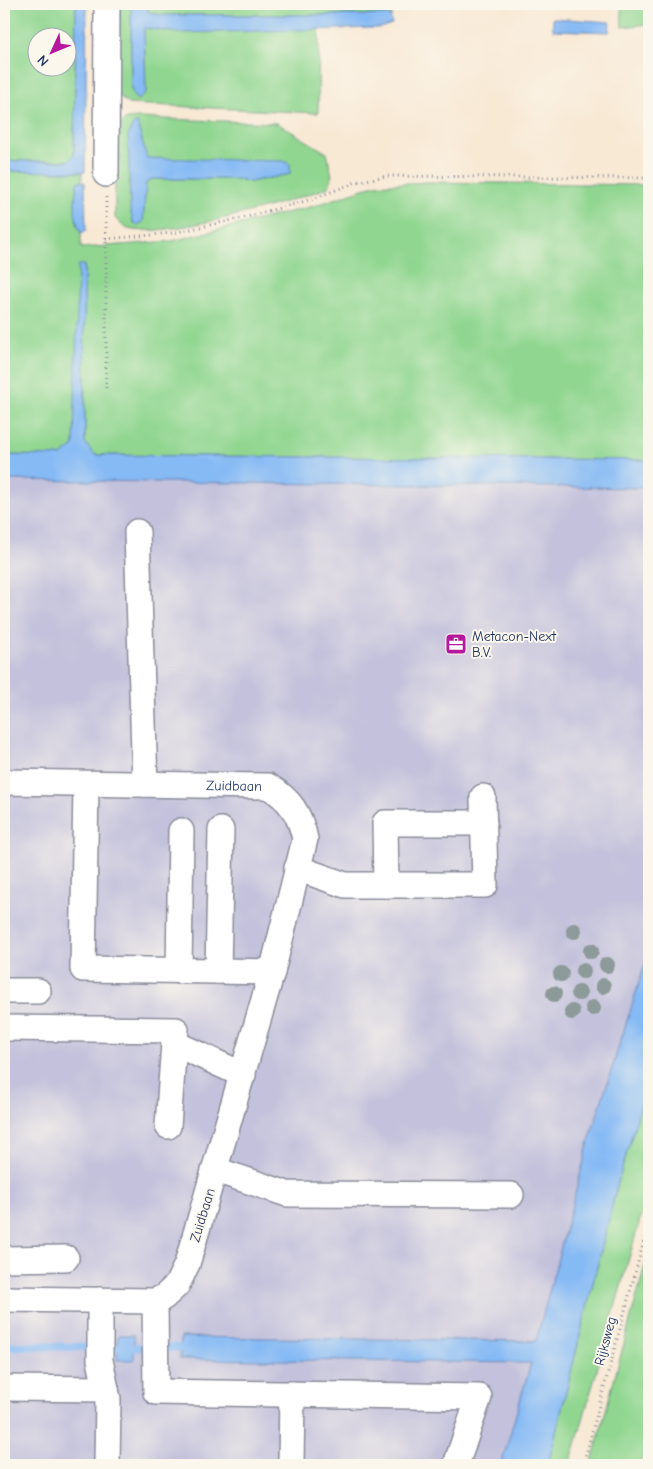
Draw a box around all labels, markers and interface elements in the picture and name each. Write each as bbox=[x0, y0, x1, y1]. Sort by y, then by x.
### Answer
north arrow bbox=[28, 28, 78, 78]
text: N bbox=[34, 51, 52, 70]
place label: Metacon-Next B.V. bbox=[472, 628, 557, 661]
office icon: Metacon-Next B.V. bbox=[444, 632, 468, 656]
street label: Zuidbaan bbox=[206, 777, 262, 795]
street label: Zuidbaan bbox=[186, 1186, 219, 1244]
street label: Rijksweg bbox=[591, 1315, 620, 1367]

